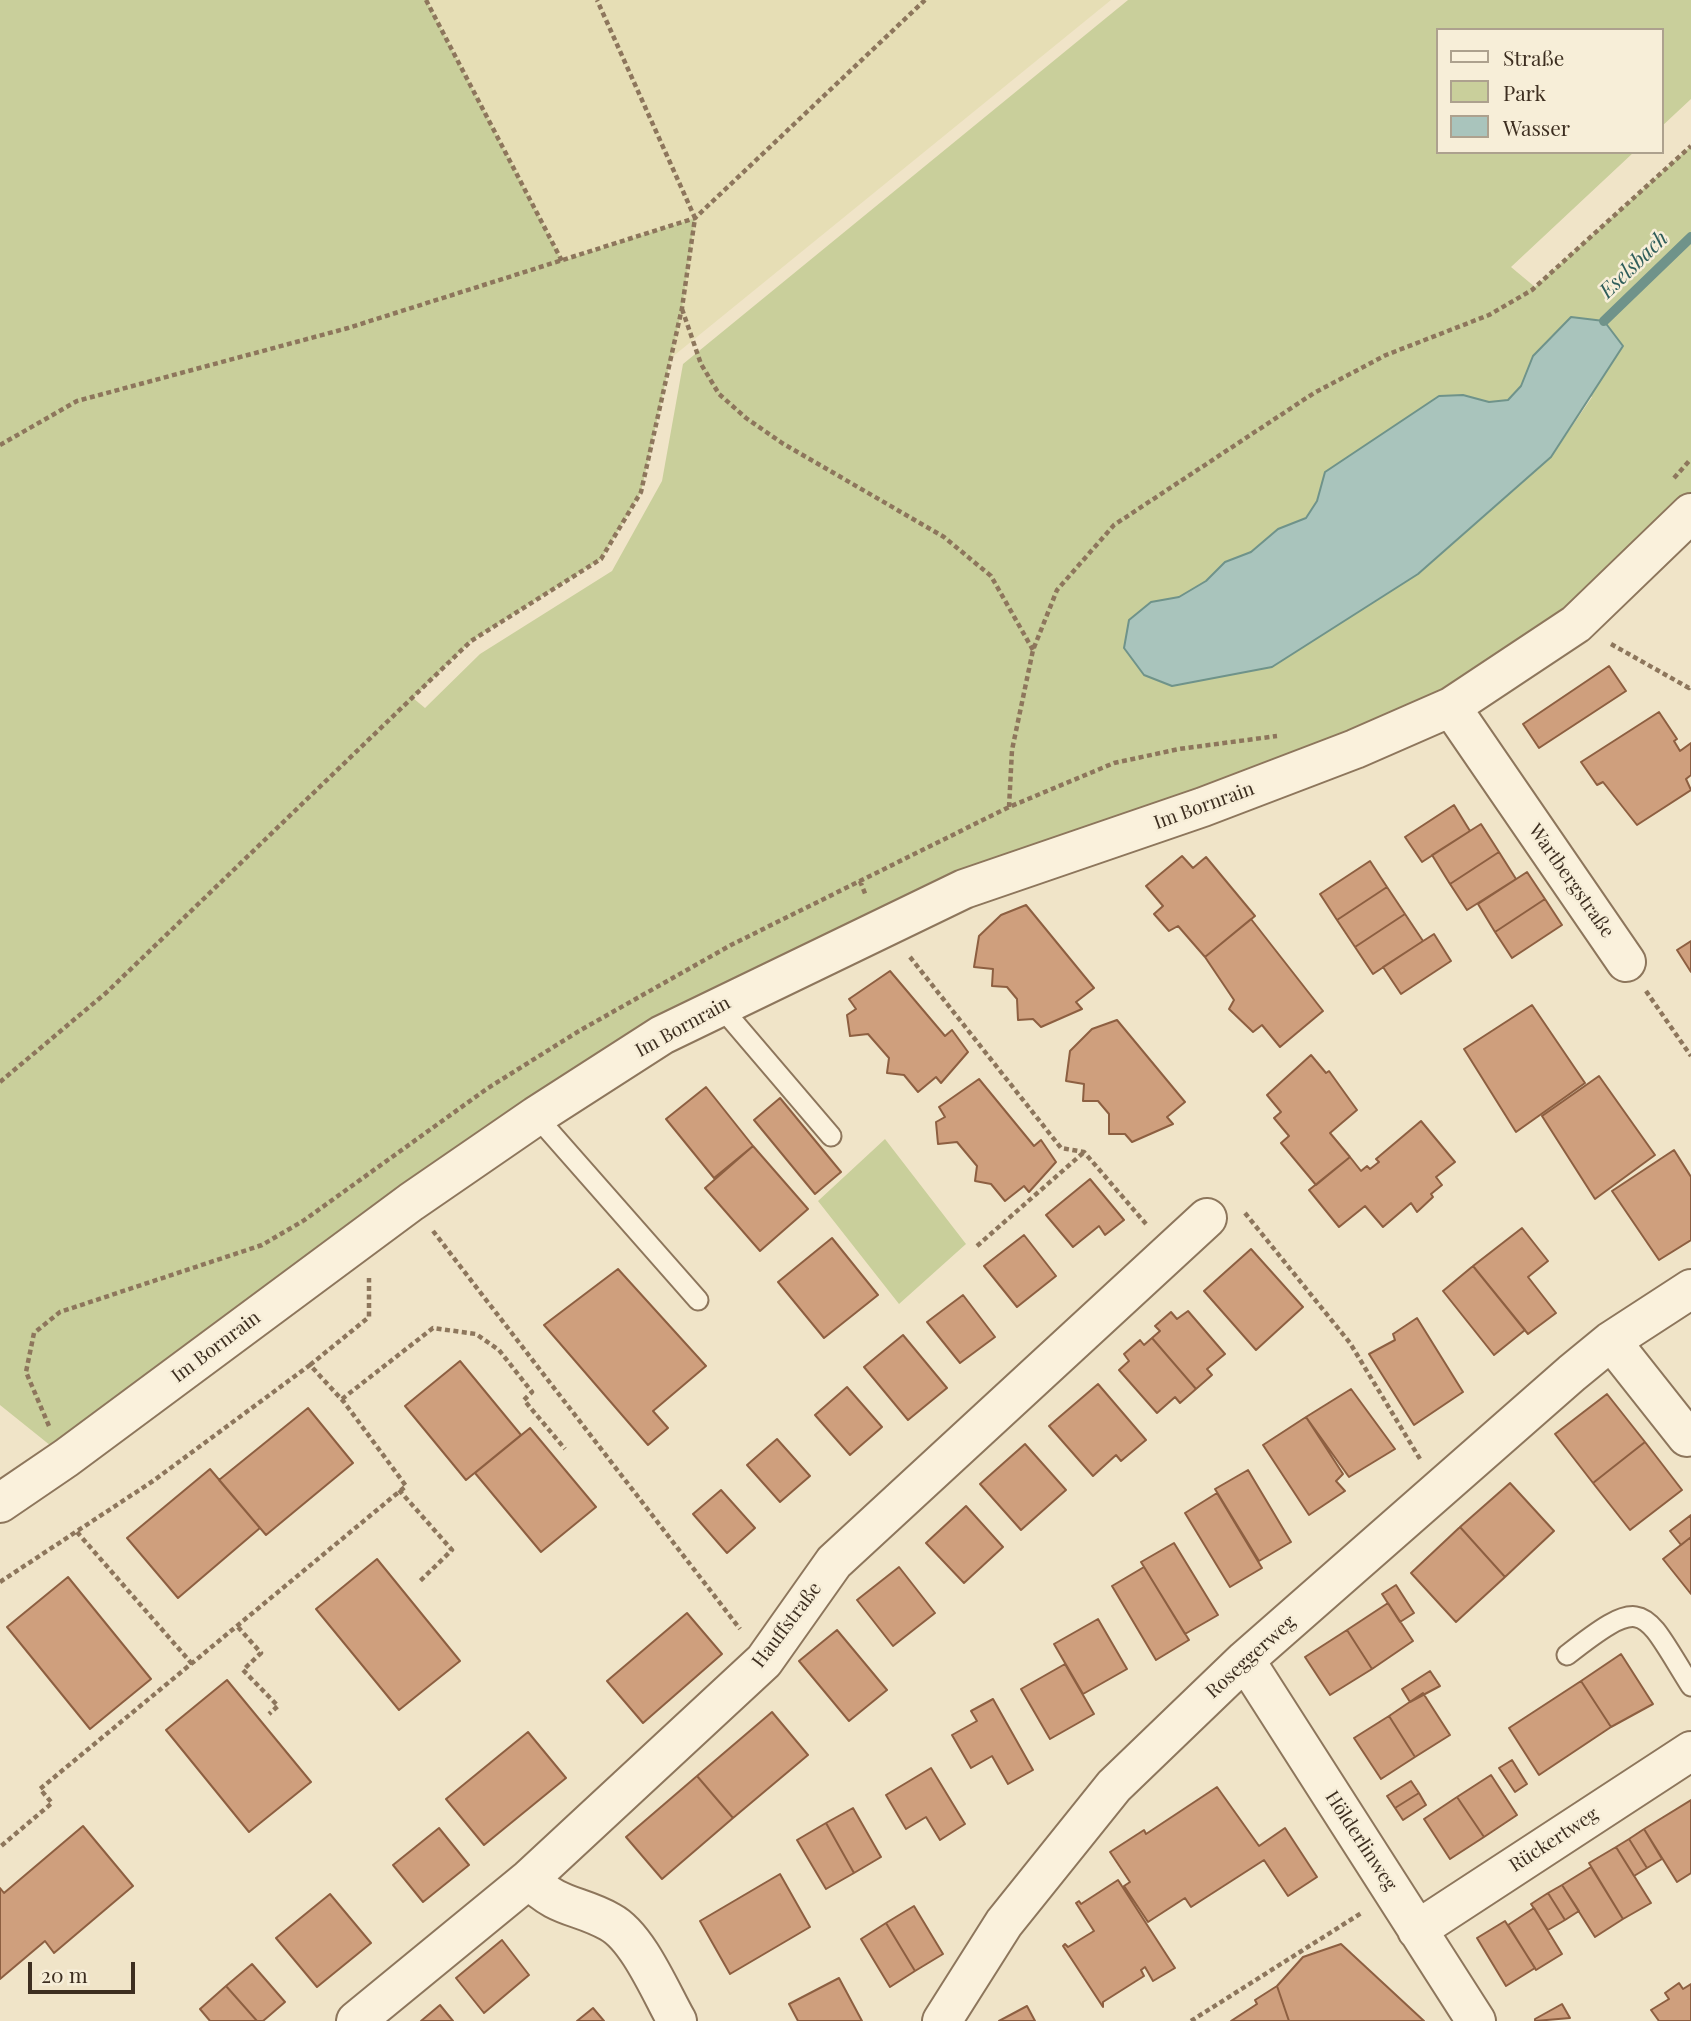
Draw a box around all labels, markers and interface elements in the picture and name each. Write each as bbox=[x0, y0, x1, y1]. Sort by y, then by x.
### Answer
legend bbox=[1436, 28, 1663, 154]
text: Straße bbox=[1503, 43, 1564, 71]
text: Park bbox=[1503, 78, 1546, 106]
text: Wasser bbox=[1503, 113, 1570, 141]
water label: Eselsbach bbox=[1594, 226, 1674, 304]
street label: Im Bornrain bbox=[1151, 777, 1257, 835]
street label: Wartbergstraße bbox=[1523, 820, 1619, 942]
street label: Im Bornrain bbox=[632, 992, 734, 1062]
street label: Im Bornrain bbox=[167, 1306, 265, 1388]
street label: Hauffstraße bbox=[747, 1578, 827, 1672]
street label: Roseggerweg bbox=[1201, 1611, 1301, 1703]
street label: Hölderlinweg bbox=[1320, 1787, 1402, 1895]
street label: Rückertweg bbox=[1505, 1803, 1603, 1877]
scale bar bbox=[32, 1948, 138, 1992]
text: 20 m bbox=[41, 1960, 88, 1988]

